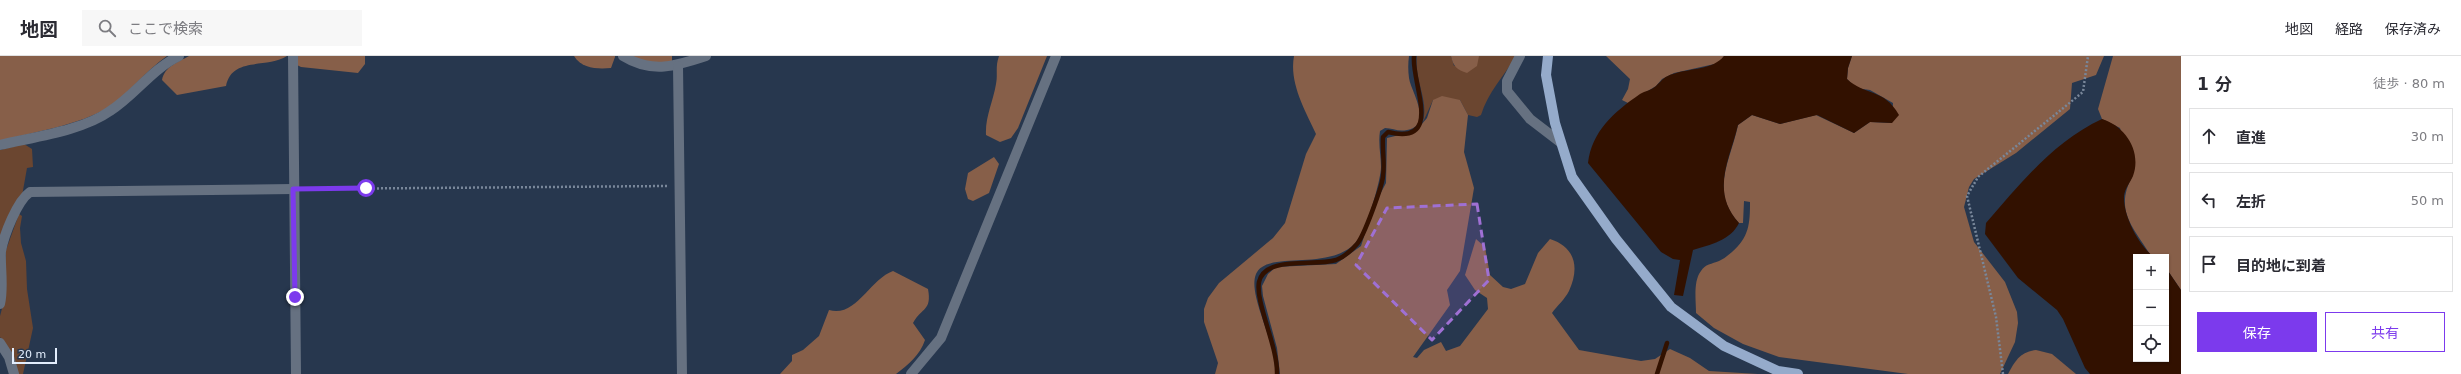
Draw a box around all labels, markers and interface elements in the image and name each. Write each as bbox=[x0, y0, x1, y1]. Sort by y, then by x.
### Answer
search box bbox=[82, 10, 362, 46]
icon: search bbox=[96, 17, 118, 39]
text: 地図 bbox=[20, 18, 58, 40]
text: ここで検索 bbox=[128, 20, 203, 38]
text: 地図 bbox=[2285, 21, 2313, 37]
text: 経路 bbox=[2335, 21, 2363, 37]
text: 保存済み bbox=[2385, 21, 2441, 37]
text: 1 分 bbox=[2197, 74, 2232, 94]
text: 徒歩 · 80 m bbox=[2373, 76, 2445, 91]
icon: ahead bbox=[2198, 125, 2220, 147]
text: 直進 bbox=[2236, 129, 2266, 147]
text: 30 m bbox=[2411, 129, 2444, 144]
route start bbox=[357, 179, 375, 197]
icon: left bbox=[2198, 189, 2220, 211]
text: 左折 bbox=[2236, 193, 2266, 211]
text: 50 m bbox=[2411, 193, 2444, 208]
icon: arrive bbox=[2198, 253, 2220, 275]
map controls bbox=[2133, 254, 2169, 362]
button: + bbox=[2133, 254, 2169, 290]
text: 目的地に到着 bbox=[2236, 257, 2326, 275]
route end bbox=[286, 288, 304, 306]
button: − bbox=[2133, 290, 2169, 326]
button: 保存 bbox=[2197, 312, 2317, 352]
button: 共有 bbox=[2325, 312, 2445, 352]
button: locate bbox=[2133, 326, 2169, 362]
scale bar bbox=[12, 346, 57, 365]
text: 20 m bbox=[18, 348, 46, 361]

